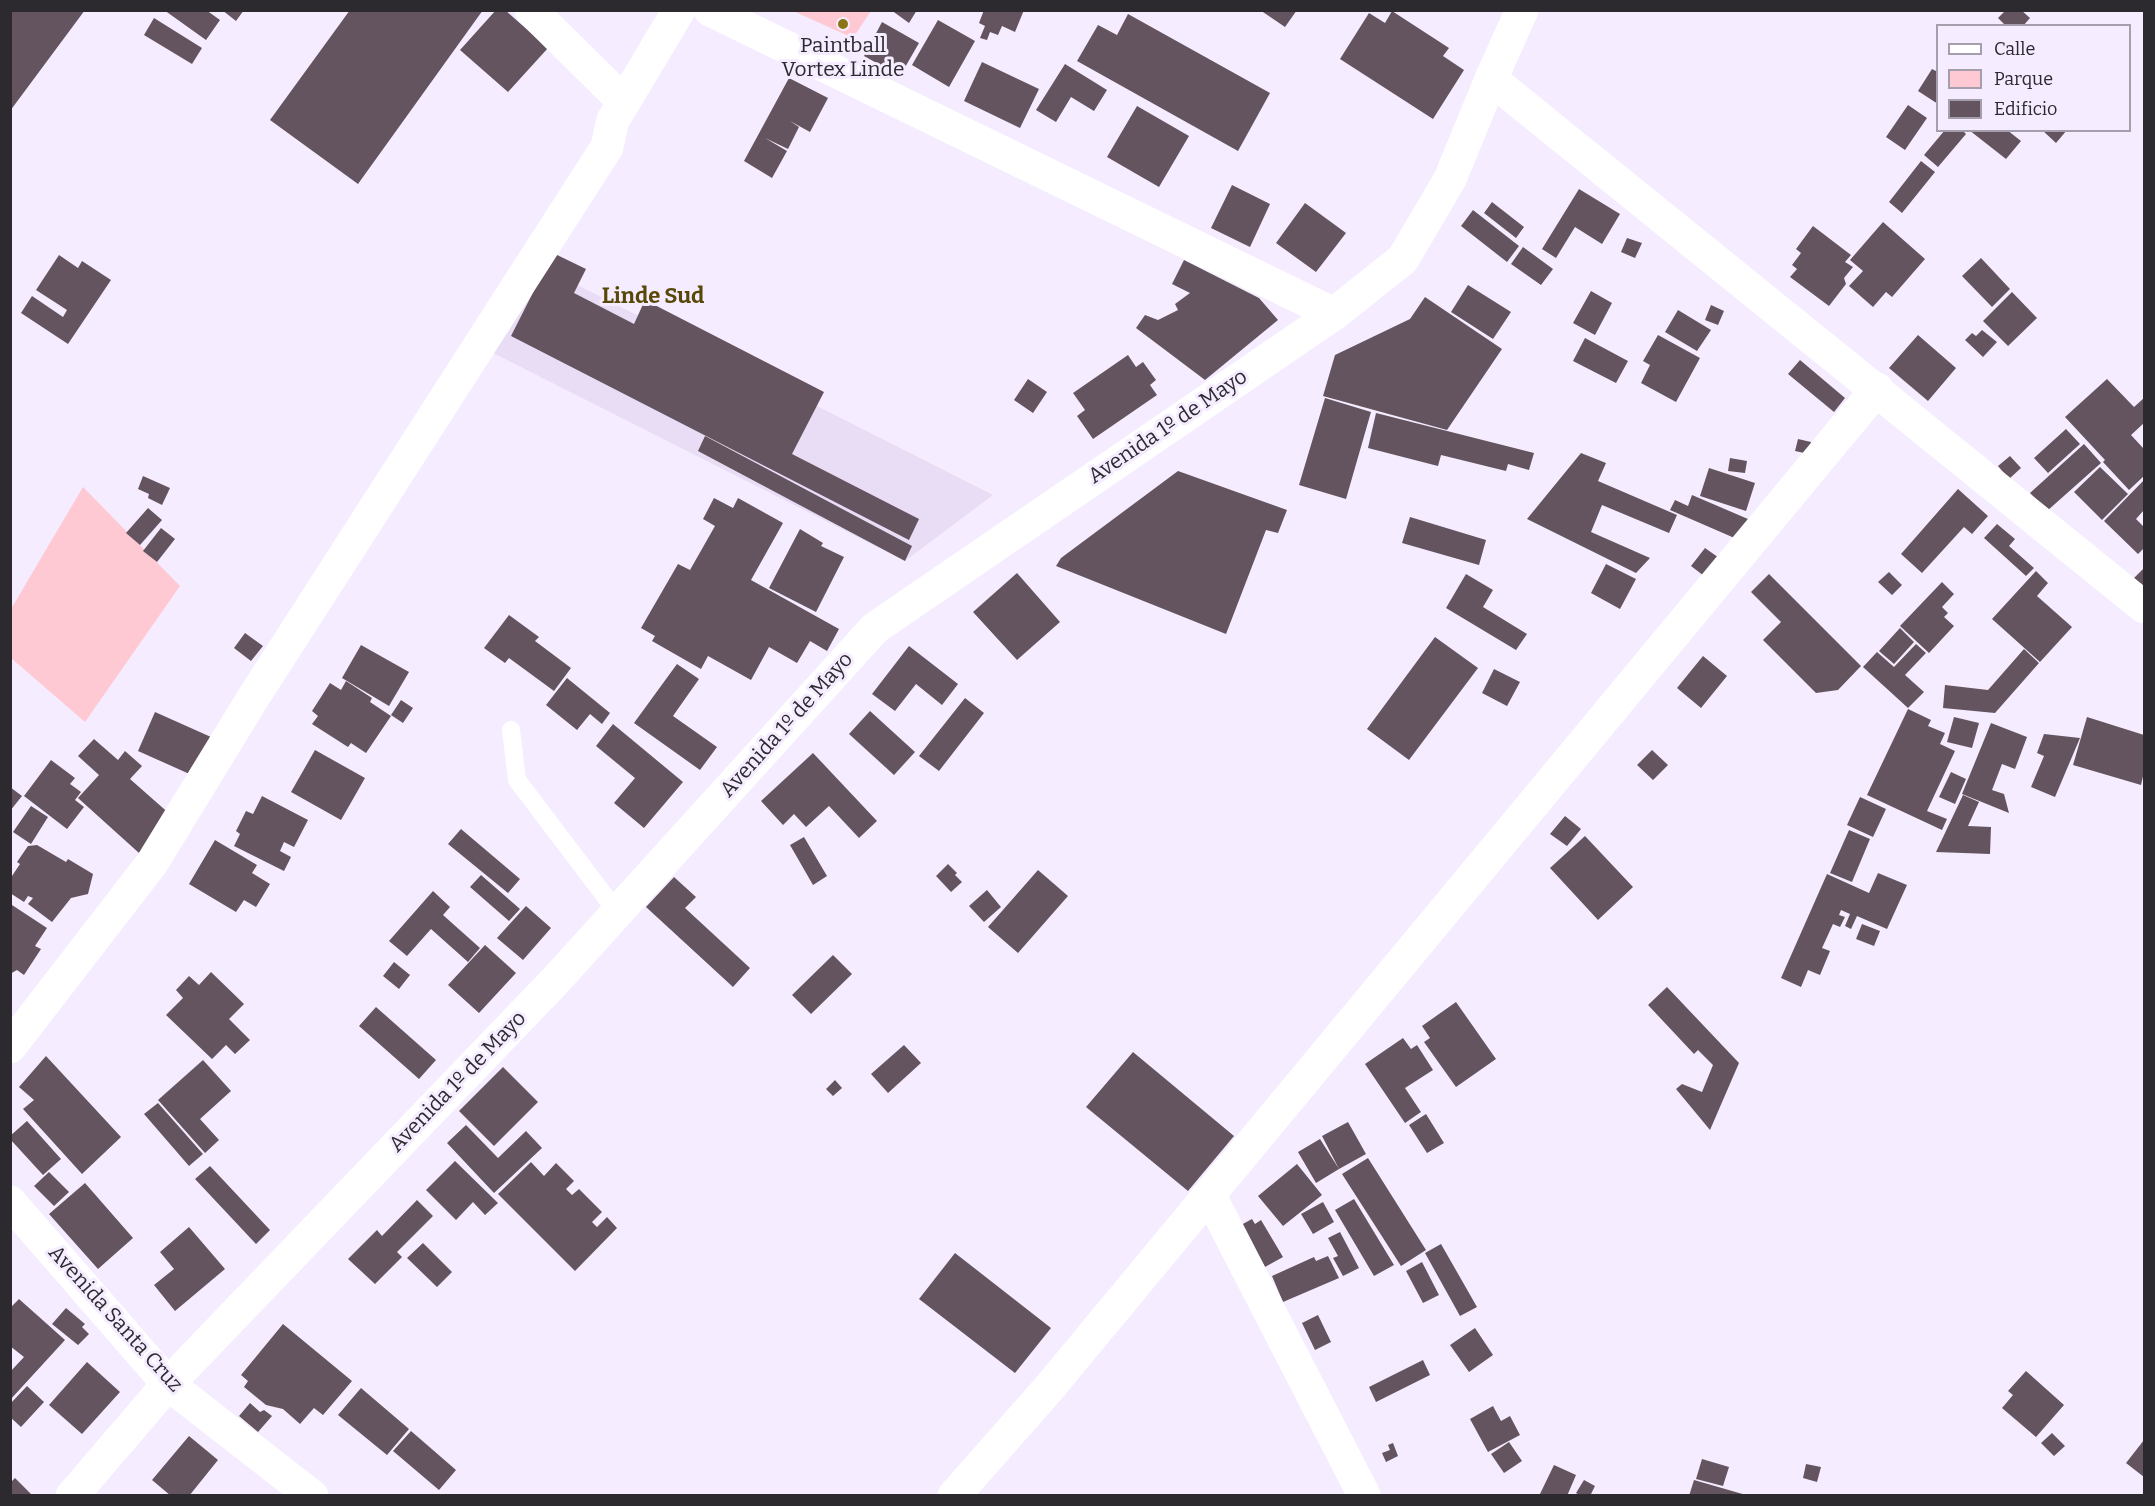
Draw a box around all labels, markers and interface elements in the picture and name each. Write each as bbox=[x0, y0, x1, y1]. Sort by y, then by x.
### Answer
marker: Paintball Vortex Linde bbox=[836, 17, 850, 31]
legend bbox=[1936, 24, 2131, 132]
place label: Paintball Vortex Linde bbox=[781, 33, 905, 83]
text: Calle bbox=[1994, 38, 2035, 60]
text: Parque bbox=[1994, 68, 2053, 90]
text: Edificio bbox=[1994, 98, 2057, 120]
district label: Linde Sud bbox=[602, 284, 704, 310]
street label: Avenida 1º de Mayo bbox=[1084, 364, 1252, 490]
street label: Avenida 1º de Mayo bbox=[715, 647, 859, 803]
street label: Avenida 1º de Mayo bbox=[384, 1006, 532, 1158]
street label: Avenida Santa Cruz bbox=[43, 1241, 187, 1397]

